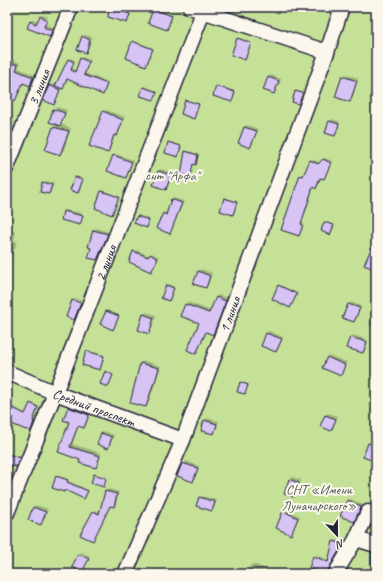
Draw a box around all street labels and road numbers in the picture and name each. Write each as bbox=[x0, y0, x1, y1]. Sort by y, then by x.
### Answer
street label: 3 линия bbox=[25, 66, 55, 107]
street label: 2 линия bbox=[92, 242, 121, 283]
street label: 1 линия bbox=[216, 293, 245, 335]
street label: Средний проспект bbox=[50, 385, 138, 431]

